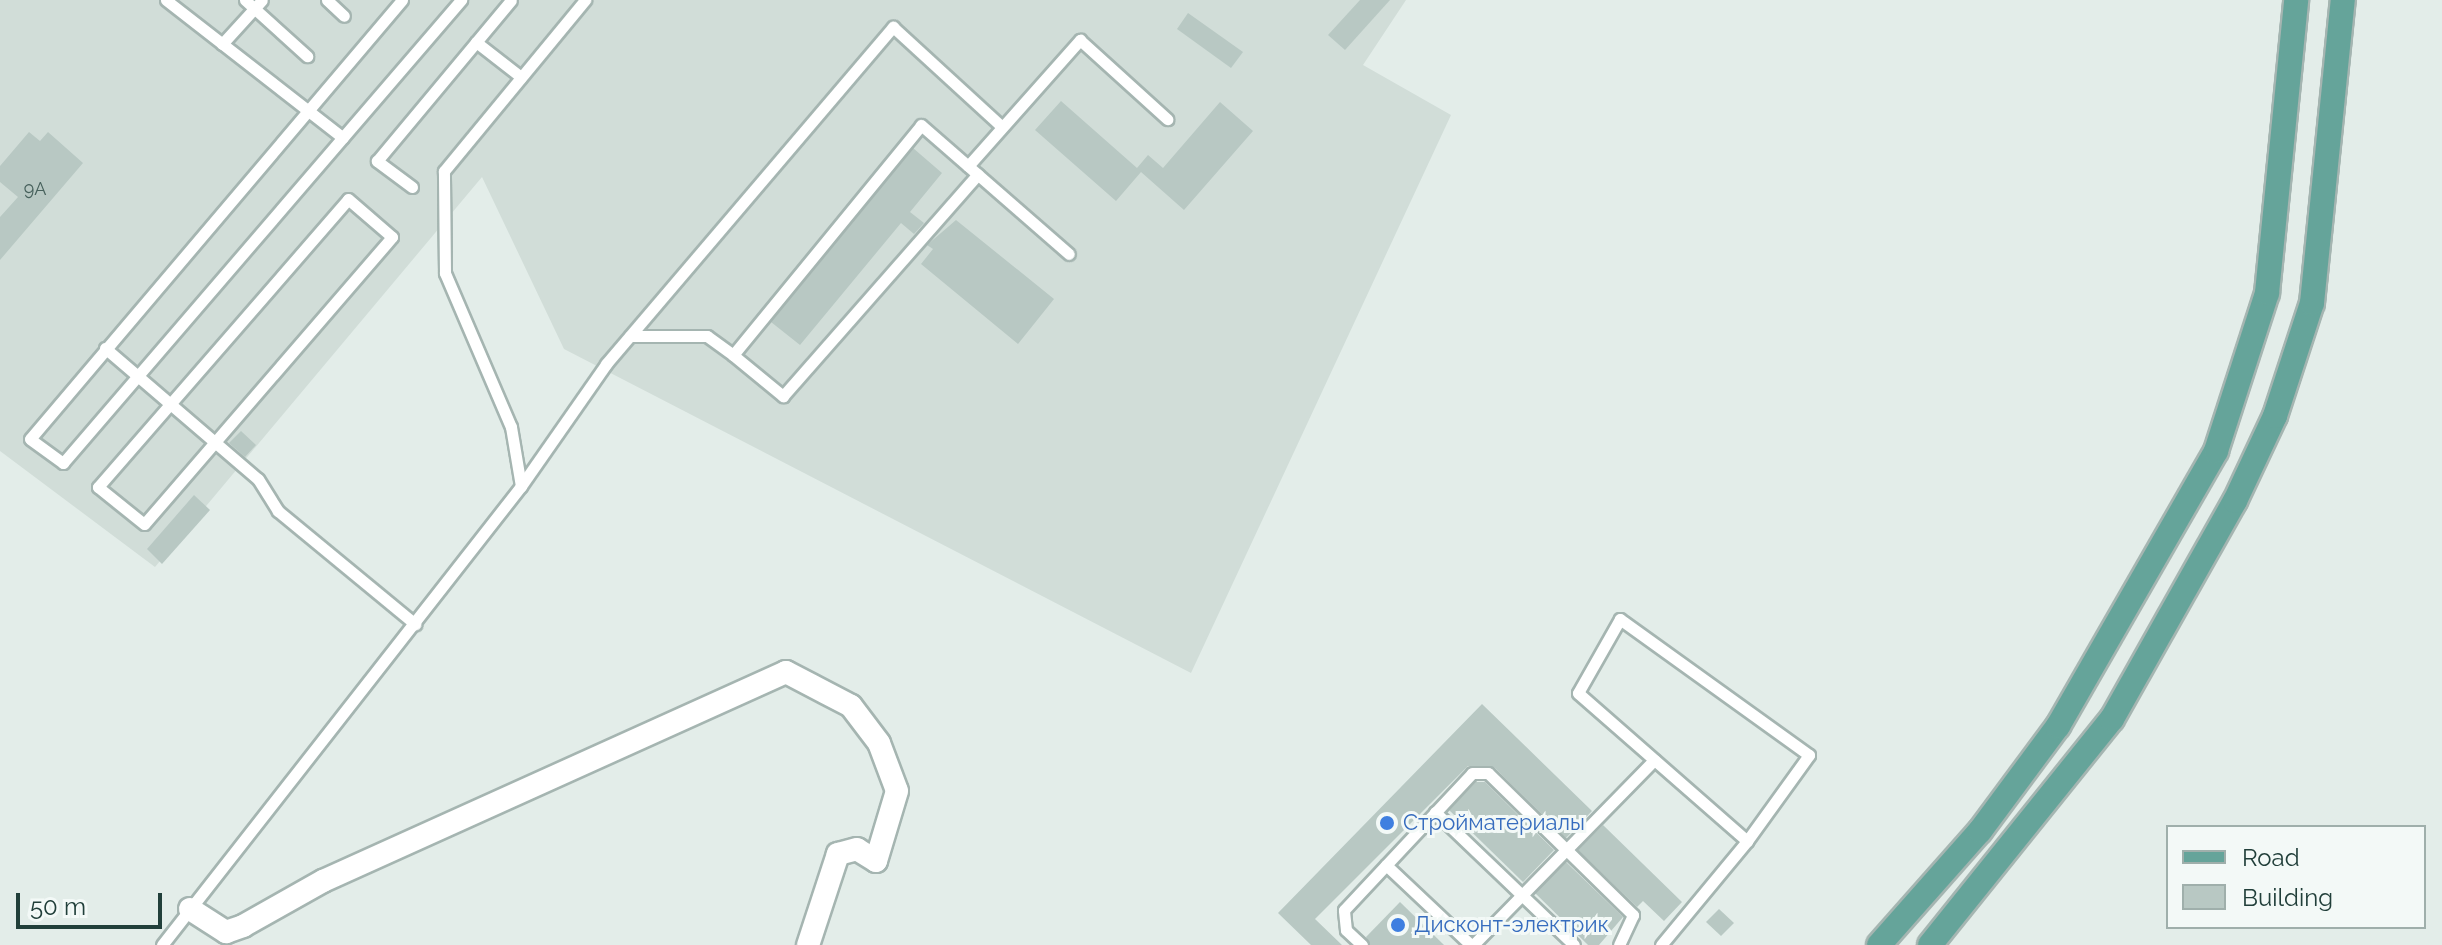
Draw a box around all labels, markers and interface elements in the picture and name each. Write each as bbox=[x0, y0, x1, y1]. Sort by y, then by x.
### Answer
house number: 9А bbox=[24, 178, 46, 200]
place label: Стройматериалы bbox=[1403, 810, 1585, 836]
marker: Стройматериалы bbox=[1378, 814, 1396, 832]
legend bbox=[2166, 825, 2426, 929]
text: Road bbox=[2242, 843, 2300, 872]
scale bar bbox=[20, 877, 166, 927]
text: Building bbox=[2242, 883, 2333, 912]
text: 50 m bbox=[30, 892, 86, 921]
place label: Дисконт-электрик bbox=[1414, 912, 1609, 938]
marker: Дисконт-электрик bbox=[1389, 916, 1407, 934]

